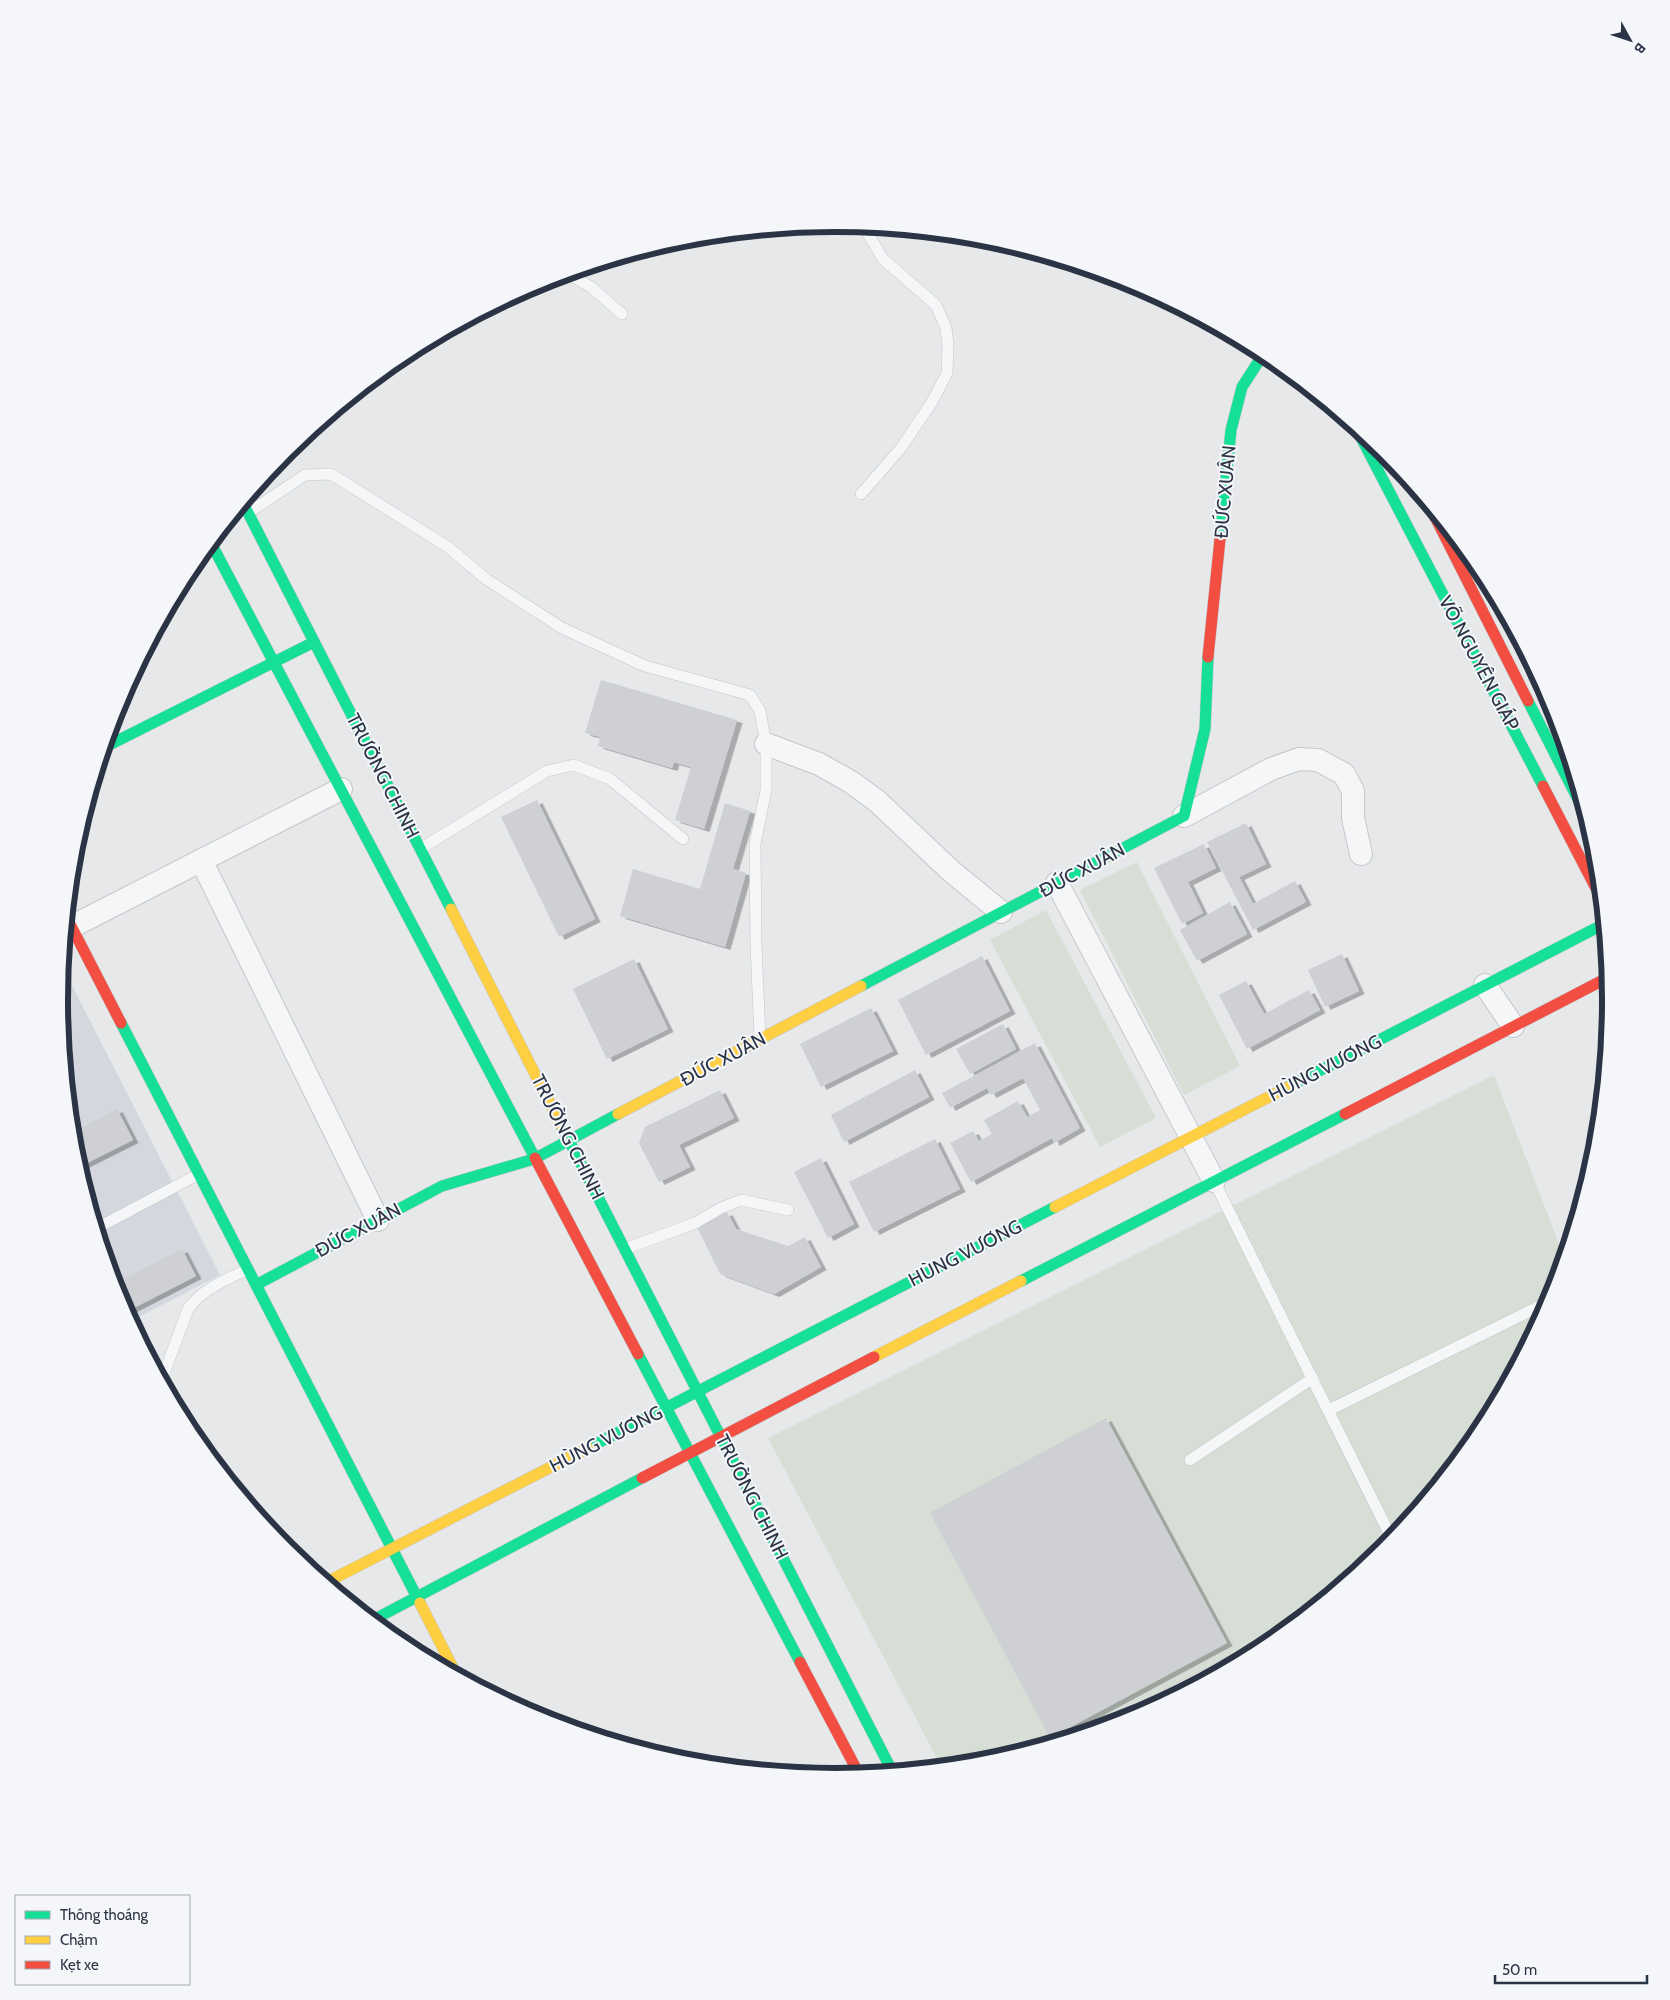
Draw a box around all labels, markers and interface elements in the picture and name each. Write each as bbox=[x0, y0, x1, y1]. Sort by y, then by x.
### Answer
north arrow bbox=[1605, 15, 1655, 65]
text: B bbox=[1630, 39, 1650, 58]
street label: ĐỨC XUÂN bbox=[1208, 444, 1241, 540]
street label: VÕ NGUYÊN GIÁP bbox=[1434, 591, 1525, 734]
street label: TRƯỜNG CHINH bbox=[342, 710, 424, 842]
street label: ĐỨC XUÂN bbox=[1035, 837, 1129, 902]
street label: ĐỨC XUÂN bbox=[676, 1026, 770, 1091]
street label: HÙNG VƯƠNG bbox=[1264, 1029, 1385, 1106]
street label: TRƯỜNG CHINH bbox=[527, 1071, 609, 1203]
street label: ĐỨC XUÂN bbox=[311, 1197, 405, 1262]
street label: HÙNG VƯƠNG bbox=[904, 1214, 1025, 1291]
street label: HÙNG VƯƠNG bbox=[545, 1400, 666, 1477]
street label: TRƯỜNG CHINH bbox=[711, 1431, 793, 1563]
legend bbox=[15, 1895, 190, 1985]
text: Thông thoáng bbox=[60, 1906, 149, 1924]
text: Chậm bbox=[60, 1931, 98, 1949]
scale bar bbox=[1495, 1952, 1648, 1984]
text: Kẹt xe bbox=[60, 1956, 99, 1974]
text: 50 m bbox=[1502, 1961, 1537, 1979]

